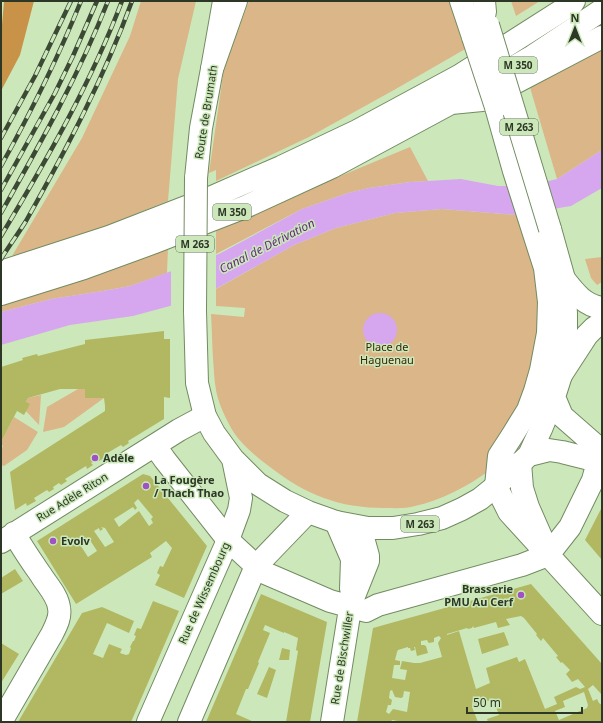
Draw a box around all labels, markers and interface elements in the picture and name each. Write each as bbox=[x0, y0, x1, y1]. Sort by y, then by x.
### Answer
north arrow bbox=[555, 8, 595, 48]
text: N bbox=[571, 10, 579, 25]
road number: M 350 bbox=[499, 57, 537, 73]
street label: Route de Brumath bbox=[191, 64, 220, 160]
road number: M 263 bbox=[500, 119, 538, 135]
road number: M 350 bbox=[213, 204, 251, 220]
water label: Canal de Dérivation bbox=[216, 214, 317, 277]
road number: M 263 bbox=[176, 236, 214, 252]
park label: Place de Haguenau bbox=[360, 339, 414, 367]
place label: Adèle bbox=[103, 450, 134, 465]
marker: Adèle bbox=[90, 453, 100, 463]
street label: Rue Adèle Riton bbox=[33, 469, 110, 525]
place label: La Fougère / Thach Thao bbox=[154, 472, 224, 500]
marker: La Fougère / Thach Thao bbox=[141, 481, 151, 491]
road number: M 263 bbox=[401, 516, 439, 532]
place label: Evolv bbox=[61, 533, 91, 548]
marker: Evolv bbox=[48, 536, 58, 546]
street label: Rue de Wissembourg bbox=[174, 539, 233, 646]
place label: Brasserie PMU Au Cerf bbox=[444, 581, 514, 609]
marker: Brasserie PMU Au Cerf bbox=[516, 590, 526, 600]
street label: Rue de Bischwiller bbox=[327, 610, 356, 705]
scale bar bbox=[467, 689, 582, 715]
text: 50 m bbox=[473, 694, 501, 711]

